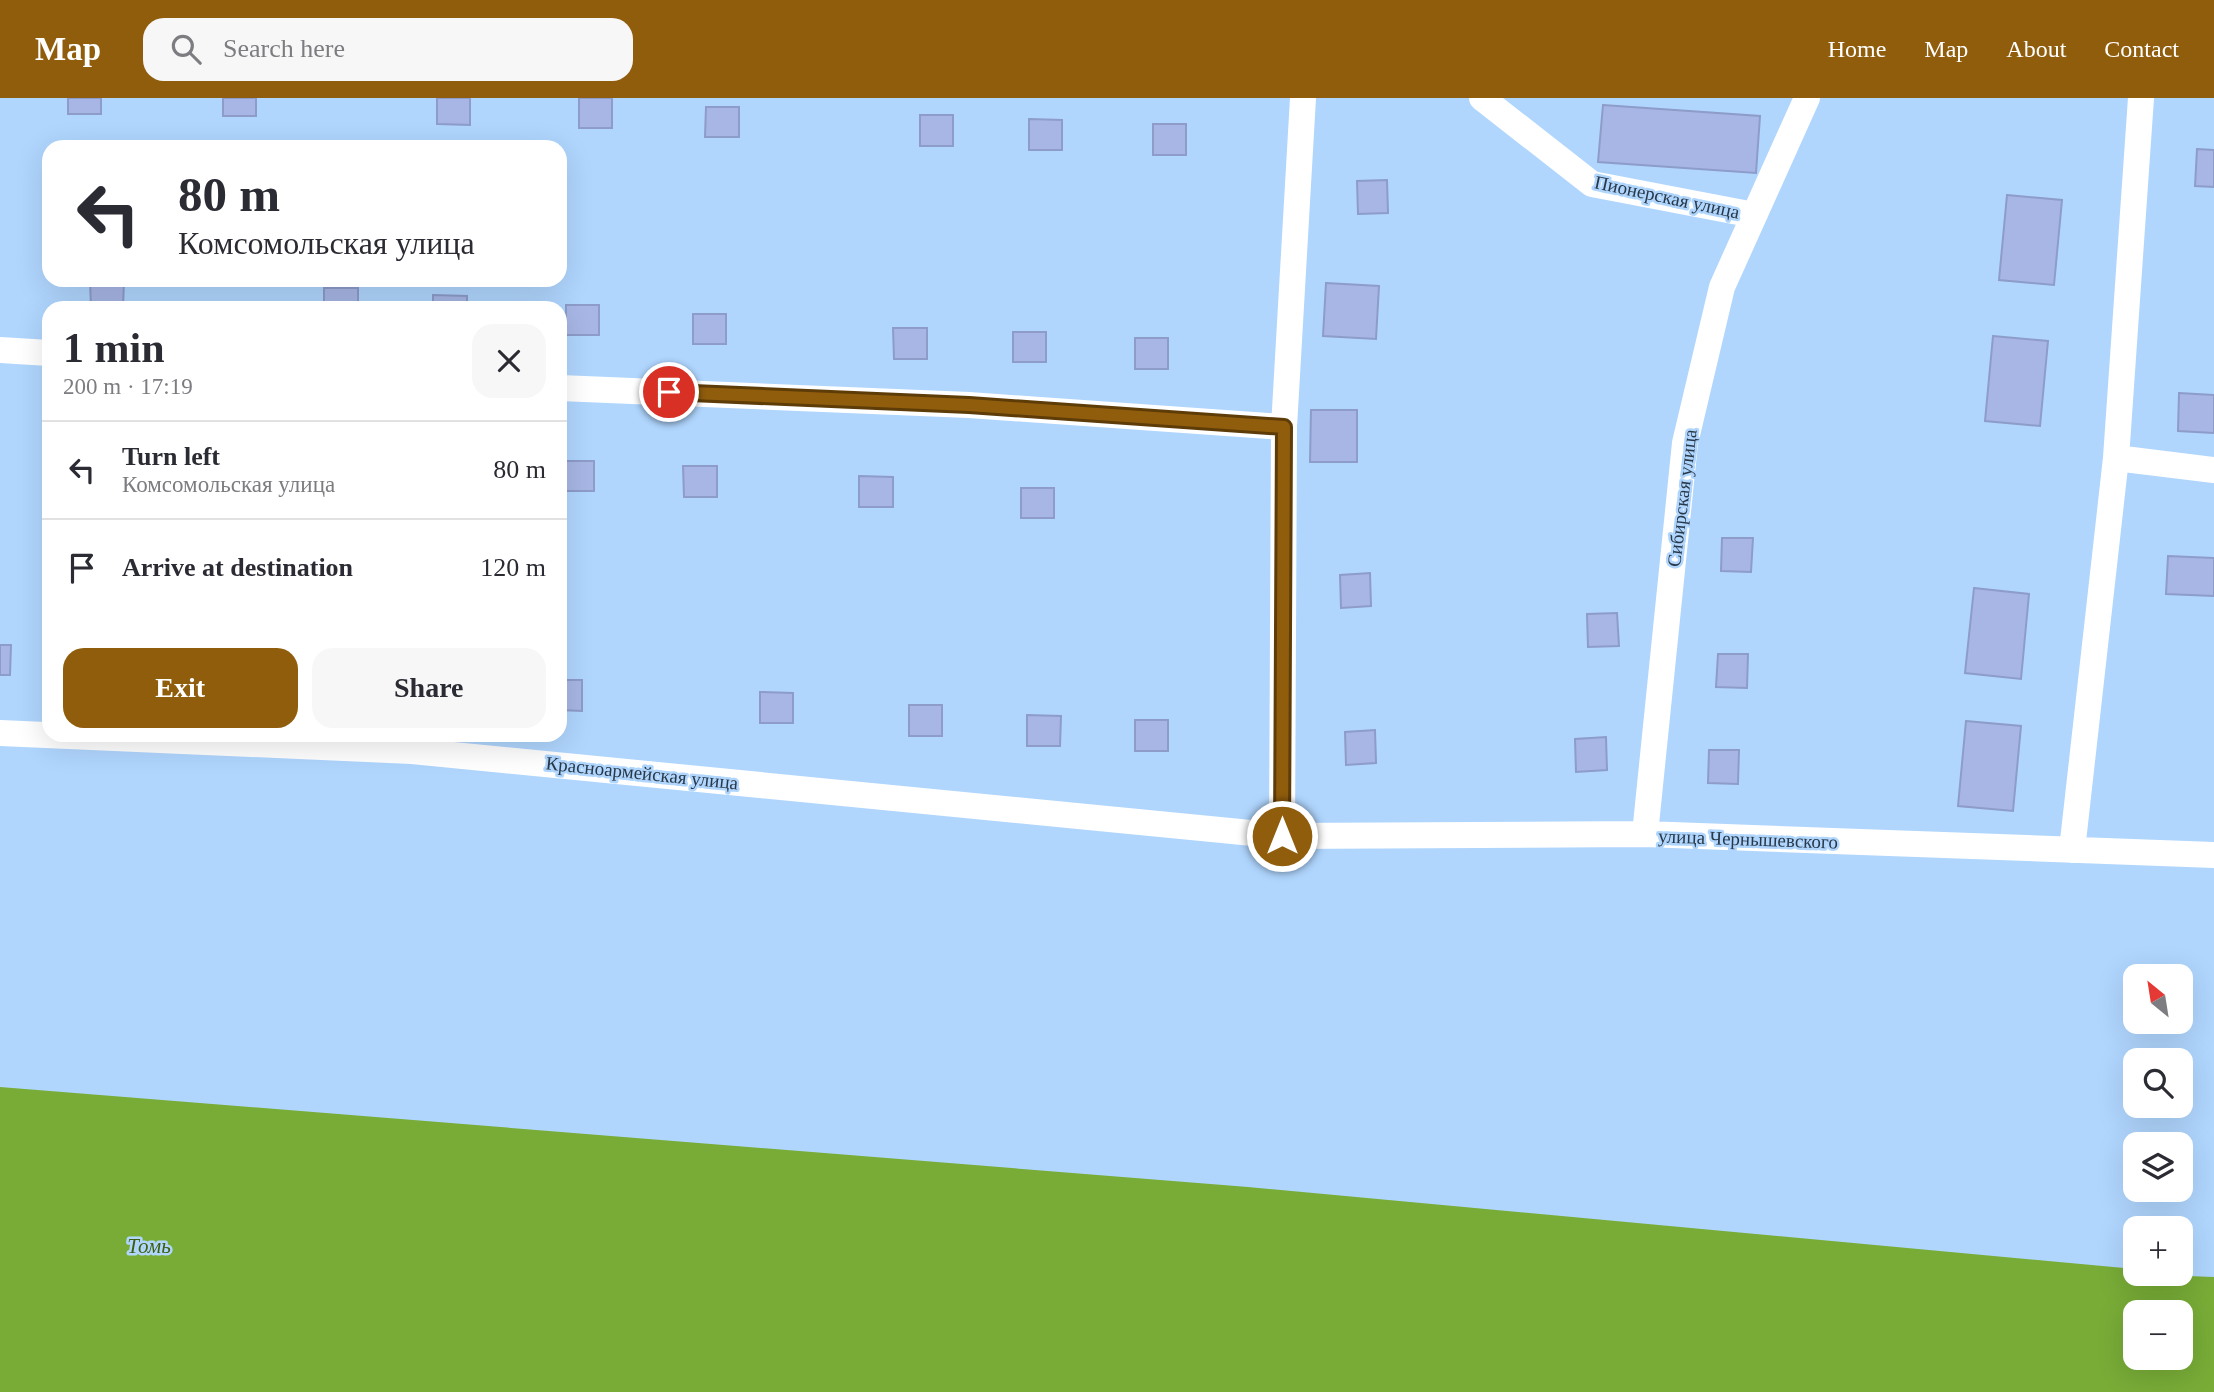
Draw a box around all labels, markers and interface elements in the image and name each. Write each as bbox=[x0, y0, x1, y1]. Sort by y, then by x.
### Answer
search box bbox=[143, 18, 633, 81]
icon: search bbox=[167, 30, 205, 68]
text: Map bbox=[35, 31, 101, 67]
text: Search here bbox=[223, 34, 345, 63]
text: Home bbox=[1828, 36, 1886, 62]
text: Map bbox=[1924, 36, 1968, 62]
text: About bbox=[2006, 36, 2066, 62]
text: Contact bbox=[2104, 36, 2179, 62]
text: 80 m bbox=[178, 167, 280, 222]
icon: left bbox=[63, 168, 154, 259]
street label: Пионерская улица bbox=[1593, 171, 1742, 223]
text: Комсомольская улица bbox=[178, 225, 475, 261]
button: close bbox=[472, 324, 546, 398]
text: 1 min bbox=[63, 325, 165, 371]
pin bbox=[639, 362, 699, 422]
icon: arrive bbox=[650, 373, 688, 411]
text: 200 m · 17:19 bbox=[63, 374, 193, 399]
street label: Сибирская улица bbox=[1663, 427, 1701, 568]
text: Turn left bbox=[122, 442, 220, 471]
icon: left bbox=[63, 451, 101, 489]
text: 80 m bbox=[493, 455, 546, 484]
text: Комсомольская улица bbox=[122, 472, 335, 497]
icon: arrive bbox=[63, 549, 101, 587]
text: Arrive at destination bbox=[122, 553, 353, 582]
text: 120 m bbox=[480, 553, 546, 582]
button: Exit bbox=[63, 648, 298, 728]
button: Share bbox=[312, 648, 546, 728]
street label: Красноармейская улица bbox=[545, 752, 740, 794]
position arrow bbox=[1245, 799, 1319, 873]
street label: улица Чернышевского bbox=[1658, 825, 1838, 853]
north arrow bbox=[2123, 964, 2193, 1034]
map controls bbox=[2123, 964, 2193, 1370]
button: search bbox=[2123, 1048, 2193, 1118]
button: layers bbox=[2123, 1132, 2193, 1202]
button: + bbox=[2123, 1216, 2193, 1286]
water label: Томь bbox=[127, 1234, 171, 1258]
button: − bbox=[2123, 1300, 2193, 1370]

